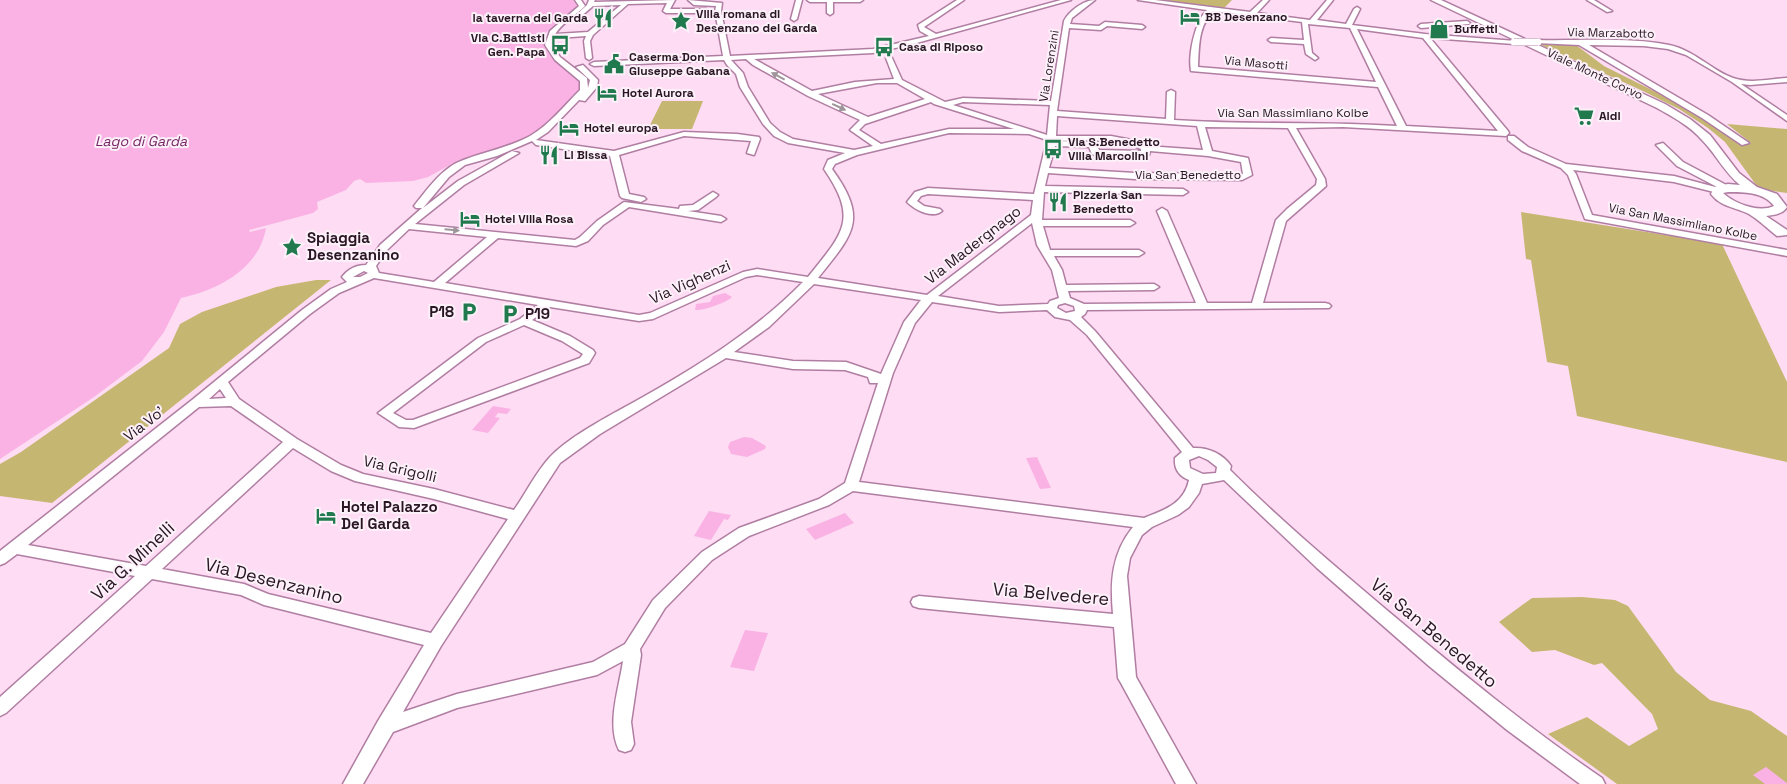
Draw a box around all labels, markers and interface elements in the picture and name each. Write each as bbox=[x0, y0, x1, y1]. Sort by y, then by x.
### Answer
place label: Villa romana di Desenzano del Garda bbox=[696, 6, 817, 36]
hotel icon: BB Desenzano bbox=[1179, 6, 1201, 28]
restaurant icon: la taverna del Garda bbox=[592, 7, 614, 29]
place label: BB Desenzano bbox=[1205, 9, 1287, 25]
place label: la taverna del Garda bbox=[472, 10, 588, 26]
place icon: Villa romana di Desenzano del Garda bbox=[670, 10, 692, 32]
shop icon: Buffetti bbox=[1428, 18, 1450, 40]
place label: Buffetti bbox=[1454, 21, 1498, 37]
street label: Via Marzabotto bbox=[1567, 24, 1655, 42]
street label: Via Lorenzini bbox=[1035, 29, 1063, 103]
place label: Via C.Battisti Gen. Papa bbox=[471, 30, 545, 60]
bus stop icon: Via C.Battisti Gen. Papa bbox=[549, 34, 571, 56]
bus stop icon: Casa di Riposo bbox=[873, 36, 895, 58]
place label: Casa di Riposo bbox=[899, 39, 983, 55]
street label: Viale Monte Corvo bbox=[1544, 45, 1646, 103]
place label: Caserma Don Giuseppe Gabana bbox=[629, 49, 730, 79]
street label: Via Masotti bbox=[1224, 52, 1288, 74]
public building icon: Caserma Don Giuseppe Gabana bbox=[603, 53, 625, 75]
one-way arrow bbox=[772, 72, 785, 81]
hotel icon: Hotel Aurora bbox=[596, 82, 618, 104]
place label: Hotel Aurora bbox=[622, 85, 694, 101]
one-way arrow bbox=[832, 103, 846, 111]
street label: Via San Massimliano Kolbe bbox=[1217, 105, 1369, 121]
supermarket icon: Aldi bbox=[1573, 105, 1595, 127]
place label: Aldi bbox=[1599, 108, 1621, 124]
hotel icon: Hotel europa bbox=[558, 117, 580, 139]
place label: Hotel europa bbox=[584, 120, 658, 136]
water label: Lago di Garda bbox=[95, 132, 188, 150]
place label: Via S.Benedetto Villa Marcolini bbox=[1068, 134, 1160, 164]
bus stop icon: Via S.Benedetto Villa Marcolini bbox=[1042, 138, 1064, 160]
restaurant icon: Li Bissa bbox=[538, 144, 560, 166]
place label: Li Bissa bbox=[564, 147, 607, 163]
street label: Via San Benedetto bbox=[1135, 167, 1241, 183]
place label: Pizzeria San Benedetto bbox=[1073, 187, 1142, 217]
restaurant icon: Pizzeria San Benedetto bbox=[1047, 191, 1069, 213]
street label: Via San Massimliano Kolbe bbox=[1607, 200, 1759, 244]
street label: Via Madergnago bbox=[921, 201, 1025, 288]
hotel icon: Hotel Villa Rosa bbox=[459, 208, 481, 230]
place label: Hotel Villa Rosa bbox=[485, 211, 573, 227]
one-way arrow bbox=[445, 226, 461, 234]
place label: Spiaggia Desenzanino bbox=[307, 228, 400, 264]
place icon: Spiaggia Desenzanino bbox=[281, 236, 303, 258]
street label: Via Vighenzi bbox=[646, 255, 733, 308]
parking icon: P18 bbox=[458, 301, 480, 323]
place label: P18 bbox=[429, 302, 454, 321]
parking icon: P19 bbox=[499, 303, 521, 325]
place label: P19 bbox=[525, 304, 550, 323]
street label: Via Vo' bbox=[120, 402, 168, 445]
street label: Via Grigolli bbox=[362, 451, 439, 486]
place label: Hotel Palazzo Del Garda bbox=[341, 497, 438, 533]
hotel icon: Hotel Palazzo Del Garda bbox=[315, 505, 337, 527]
street label: Via G. Minelli bbox=[86, 516, 179, 605]
street label: Via Desenzanino bbox=[203, 552, 346, 609]
street label: Via San Benedetto bbox=[1366, 573, 1503, 693]
street label: Via Belvedere bbox=[992, 577, 1110, 610]

